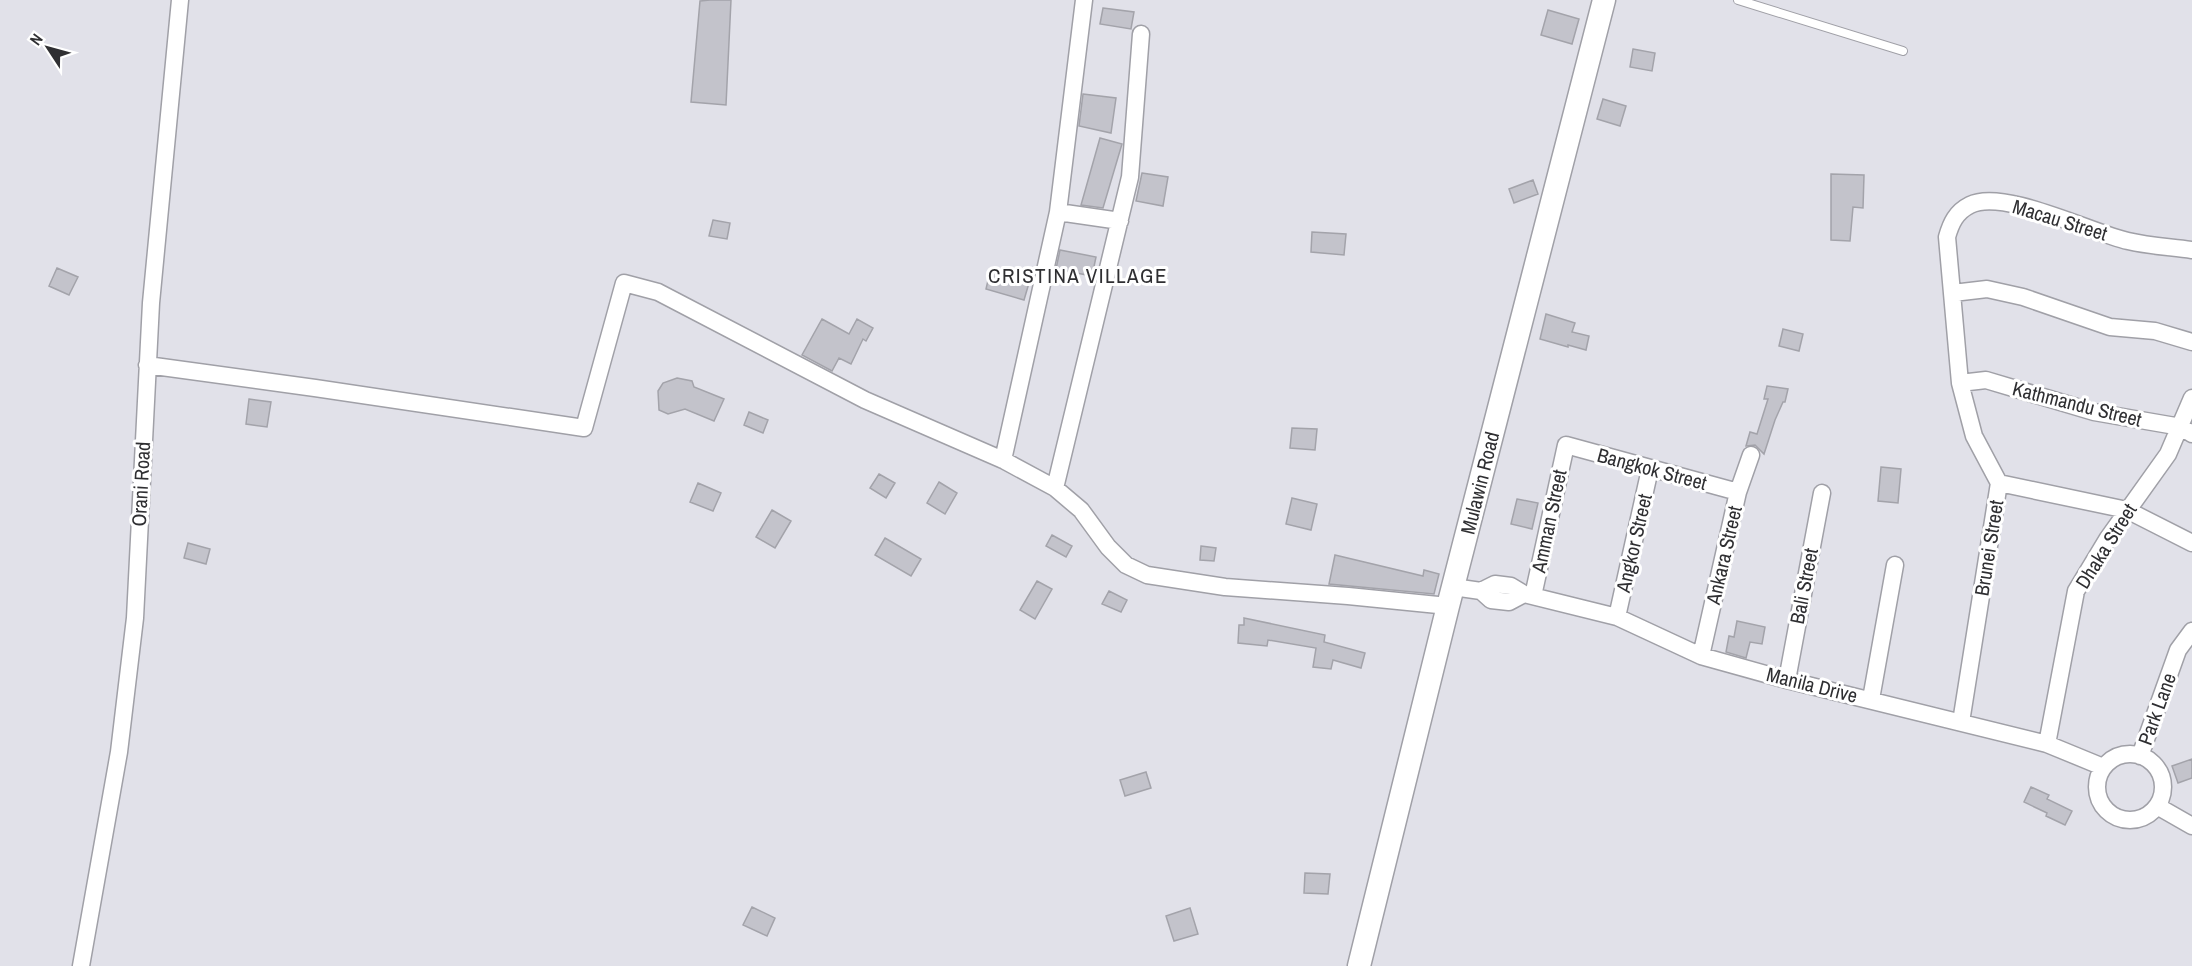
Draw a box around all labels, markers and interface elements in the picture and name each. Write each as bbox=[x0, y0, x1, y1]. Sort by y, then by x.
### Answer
north arrow bbox=[18, 18, 78, 78]
text: N bbox=[24, 29, 48, 49]
street label: Macau Street bbox=[2010, 192, 2111, 247]
district label: CRISTINA VILLAGE bbox=[988, 261, 1168, 290]
street label: Kathmandu Street bbox=[2010, 374, 2145, 433]
street label: Mulawin Road bbox=[1454, 429, 1505, 537]
street label: Orani Road bbox=[125, 441, 156, 527]
street label: Bangkok Street bbox=[1594, 441, 1710, 496]
street label: Amman Street bbox=[1524, 466, 1573, 576]
street label: Angkor Street bbox=[1609, 491, 1658, 596]
street label: Brunei Street bbox=[1968, 498, 2009, 598]
street label: Dhaka Street bbox=[2069, 498, 2143, 593]
street label: Ankara Street bbox=[1699, 503, 1748, 608]
street label: Bali Street bbox=[1783, 545, 1824, 626]
street label: Manila Drive bbox=[1764, 660, 1860, 709]
street label: Park Lane bbox=[2131, 669, 2182, 749]

